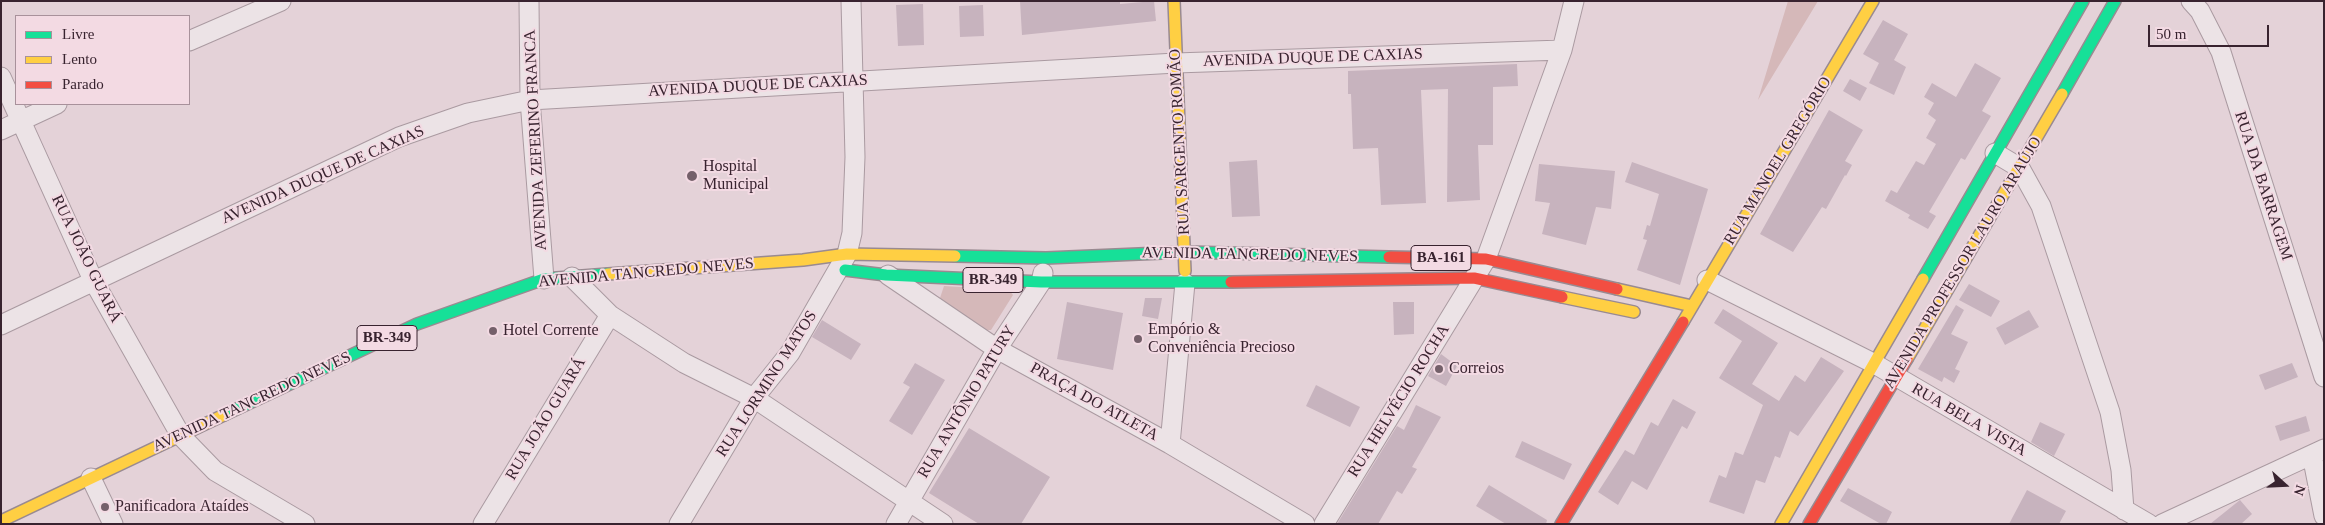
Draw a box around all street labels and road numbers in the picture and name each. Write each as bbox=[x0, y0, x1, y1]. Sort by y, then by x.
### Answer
street label: AVENIDA ZEFERINO FRANCA bbox=[521, 29, 551, 251]
street label: AVENIDA DUQUE DE CAXIAS bbox=[1203, 45, 1423, 71]
street label: RUA SARGENTO ROMÃO bbox=[1166, 48, 1194, 236]
street label: AVENIDA DUQUE DE CAXIAS bbox=[648, 71, 868, 101]
street label: RUA MANOEL GREGÓRIO bbox=[1720, 73, 1836, 249]
street label: RUA DA BARRAGEM bbox=[2230, 109, 2296, 263]
street label: AVENIDA DUQUE DE CAXIAS bbox=[219, 122, 427, 228]
street label: AVENIDA PROFESSOR LAURO ARAÚJO bbox=[1880, 133, 2046, 393]
street label: RUA JOÃO GUARÁ bbox=[47, 192, 125, 326]
street label: AVENIDA TANCREDO NEVES bbox=[1142, 244, 1358, 266]
road number: BA-161 bbox=[1411, 246, 1471, 270]
street label: AVENIDA TANCREDO NEVES bbox=[537, 254, 755, 292]
road number: BR-349 bbox=[963, 268, 1023, 292]
street label: RUA LORMINO MATOS bbox=[713, 307, 821, 461]
street label: RUA HELVÉCIO ROCHA bbox=[1344, 321, 1454, 481]
street label: RUA ANTÔNIO PATURY bbox=[914, 322, 1020, 482]
road number: BR-349 bbox=[357, 326, 417, 350]
street label: AVENIDA TANCREDO NEVES bbox=[150, 348, 354, 456]
street label: RUA JOÃO GUARÁ bbox=[502, 354, 590, 484]
street label: PRAÇA DO ATLETA bbox=[1027, 359, 1161, 445]
street label: RUA BELA VISTA bbox=[1908, 379, 2030, 461]

